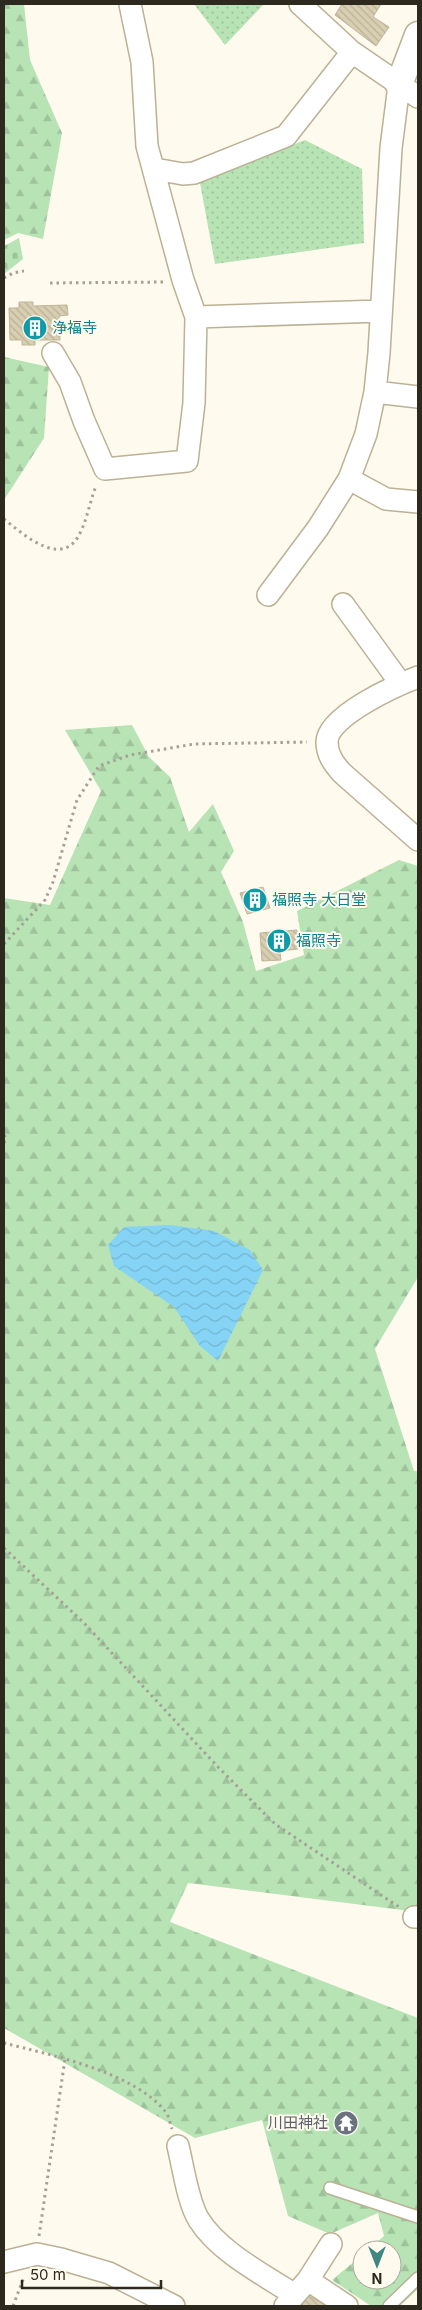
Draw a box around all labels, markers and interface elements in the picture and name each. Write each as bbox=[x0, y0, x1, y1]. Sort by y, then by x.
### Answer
building icon: 浄福寺 bbox=[22, 315, 48, 341]
place label: 浄福寺 bbox=[52, 318, 97, 337]
building icon: 福照寺 大日堂 bbox=[242, 887, 268, 913]
place label: 福照寺 大日堂 bbox=[272, 890, 366, 909]
building icon: 福照寺 bbox=[266, 928, 292, 954]
place label: 福照寺 bbox=[296, 931, 341, 950]
temple icon: 川田神社 bbox=[333, 2110, 359, 2136]
place label: 川田神社 bbox=[268, 2113, 328, 2132]
north arrow bbox=[352, 2240, 402, 2290]
scale bar bbox=[22, 2258, 161, 2290]
text: 50 m bbox=[30, 2265, 66, 2284]
text: N bbox=[372, 2270, 382, 2287]

